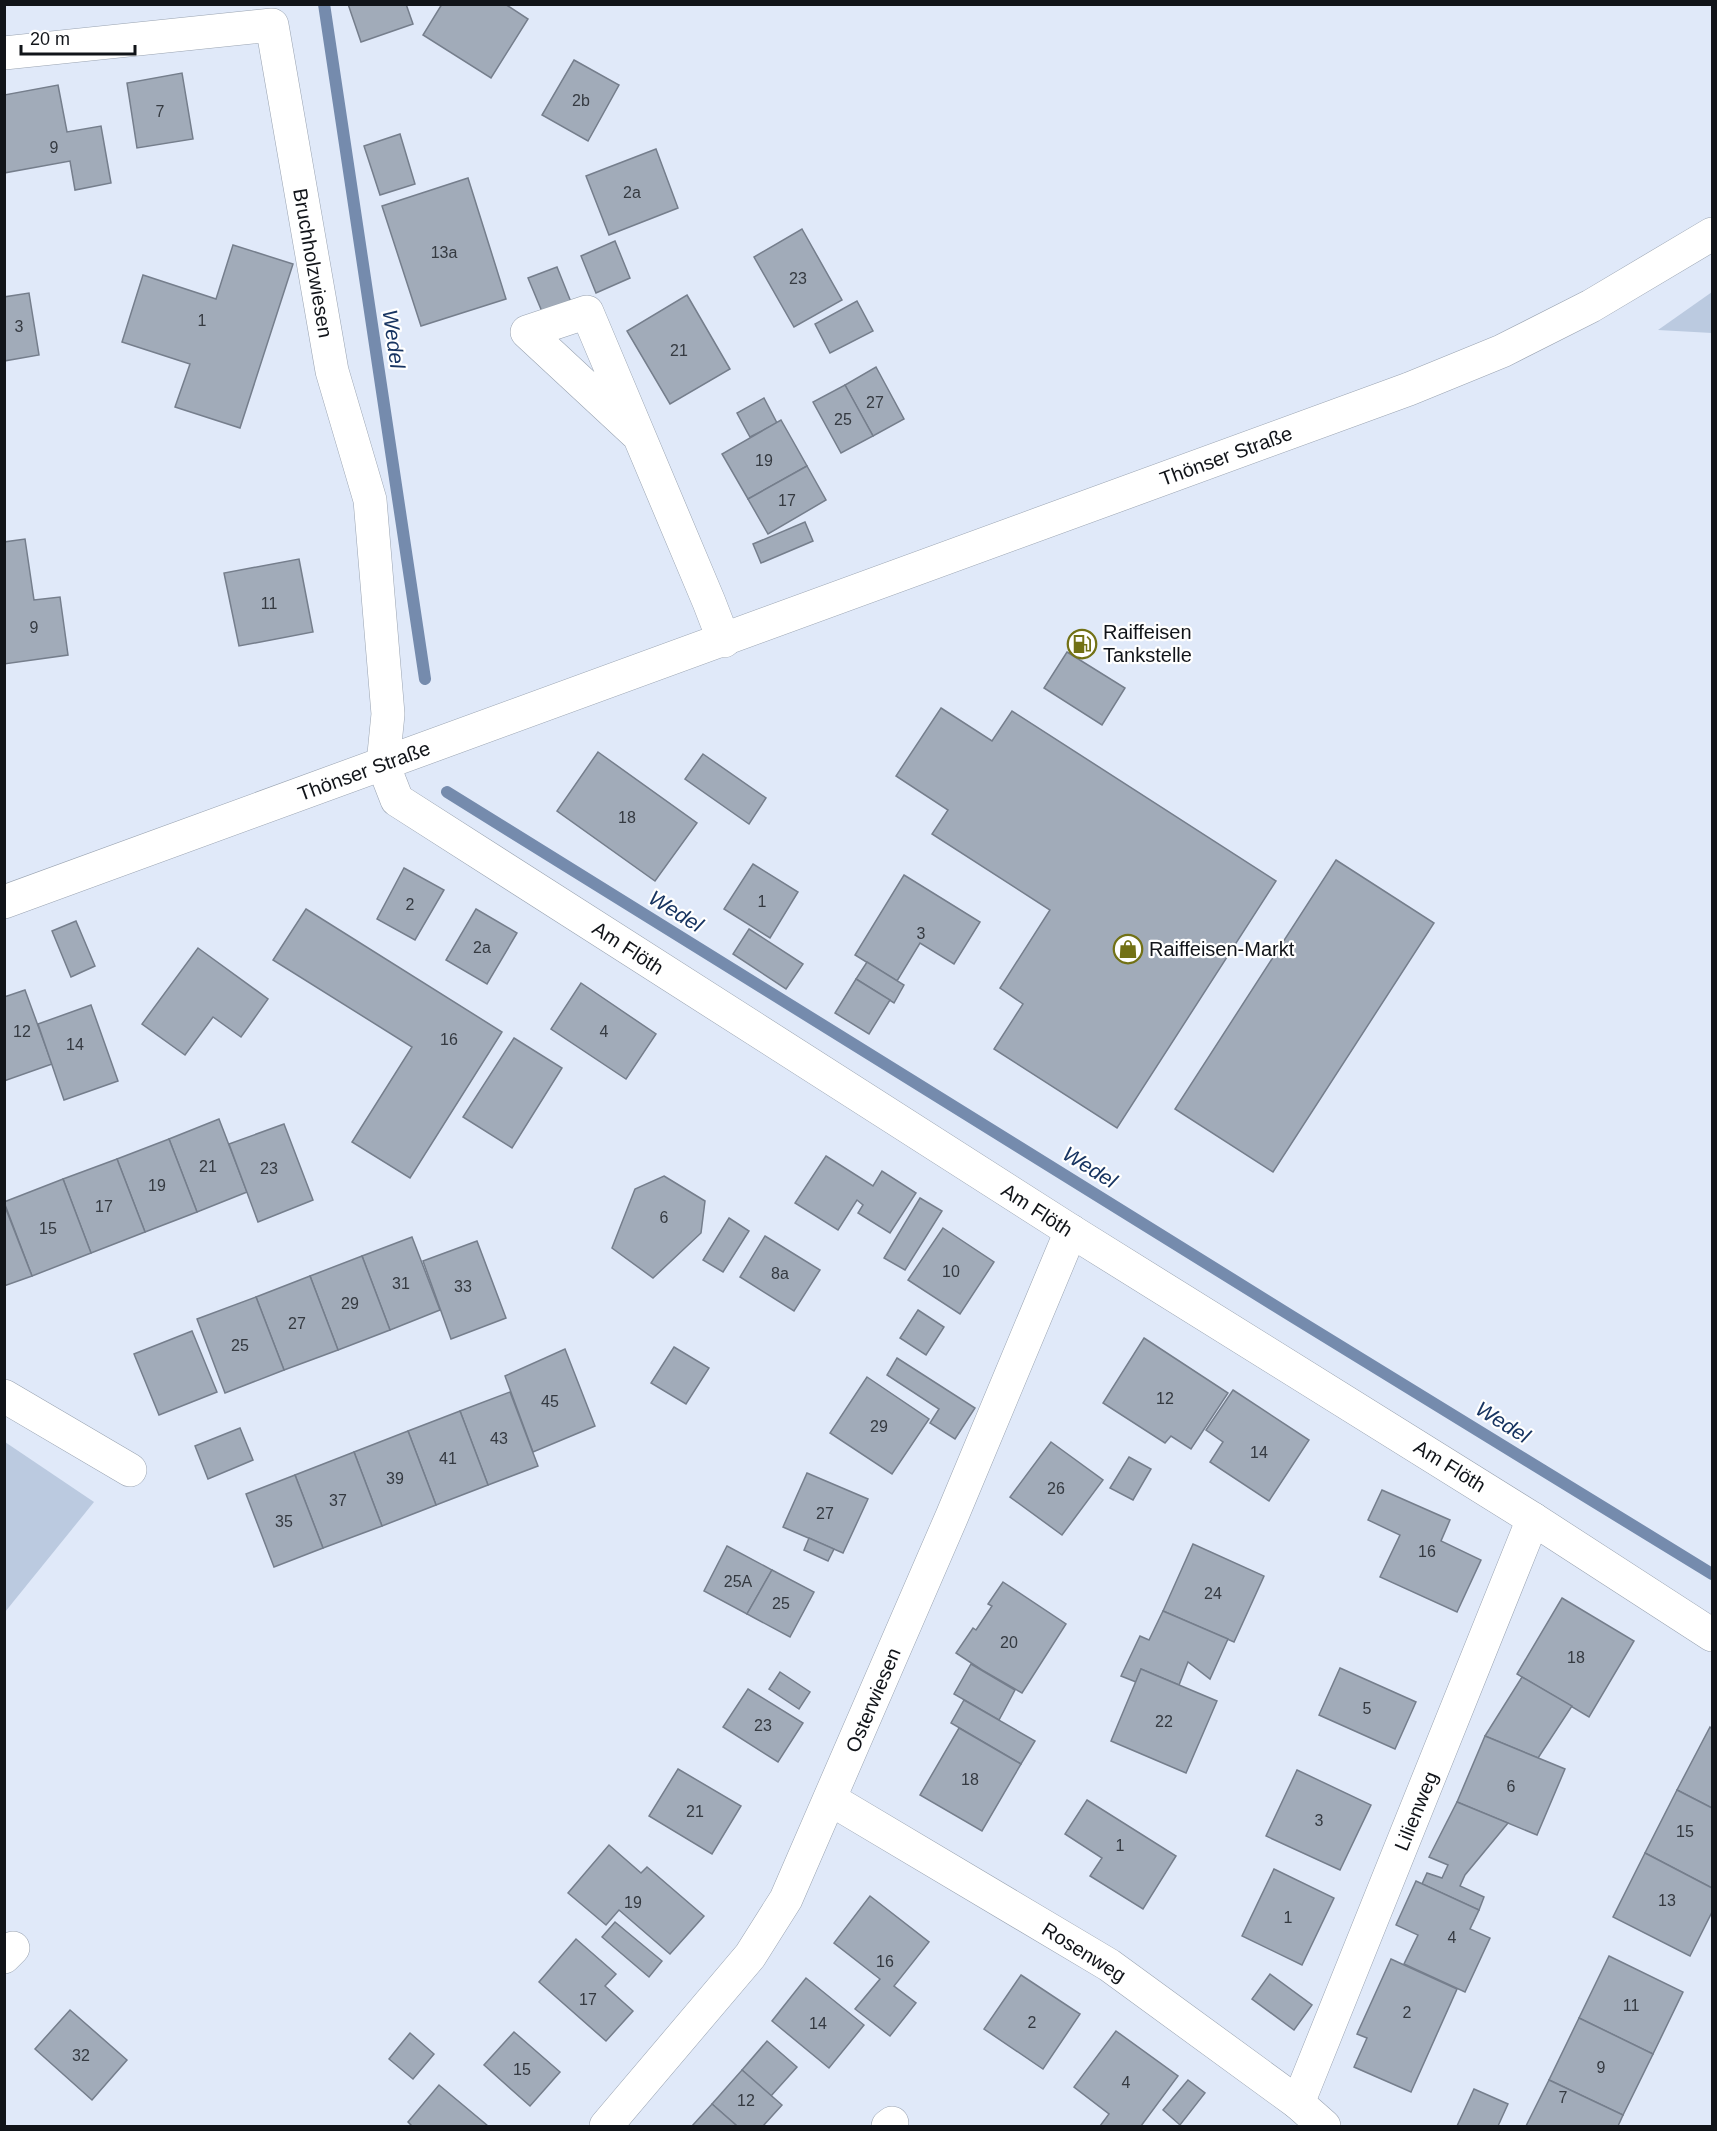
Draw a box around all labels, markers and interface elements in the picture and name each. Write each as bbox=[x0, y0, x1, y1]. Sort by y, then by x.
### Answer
scale bar bbox=[21, 18, 135, 56]
text: 20 m bbox=[30, 29, 70, 49]
house number: 2b bbox=[572, 92, 590, 109]
house number: 7 bbox=[156, 103, 165, 120]
house number: 9 bbox=[50, 139, 59, 156]
house number: 2a bbox=[623, 184, 641, 201]
street label: Bruchholzwiesen bbox=[289, 187, 337, 339]
house number: 13a bbox=[431, 244, 457, 261]
house number: 23 bbox=[789, 270, 807, 287]
water label: Wedel bbox=[378, 308, 410, 371]
house number: 1 bbox=[198, 312, 207, 329]
house number: 3 bbox=[15, 318, 24, 335]
house number: 21 bbox=[670, 342, 688, 359]
house number: 27 bbox=[866, 394, 884, 411]
house number: 25 bbox=[834, 411, 852, 428]
street label: Thönser Straße bbox=[1157, 422, 1295, 490]
house number: 19 bbox=[755, 452, 773, 469]
house number: 17 bbox=[778, 492, 796, 509]
house number: 11 bbox=[261, 595, 277, 612]
house number: 9 bbox=[30, 619, 39, 636]
place label: Raiffeisen Tankstelle bbox=[1103, 621, 1192, 666]
fuel station icon: Raiffeisen Tankstelle bbox=[1066, 628, 1098, 660]
street label: Thönser Straße bbox=[295, 737, 433, 805]
house number: 18 bbox=[618, 809, 636, 826]
water label: Wedel bbox=[645, 886, 708, 937]
house number: 1 bbox=[758, 893, 767, 910]
house number: 2 bbox=[406, 896, 415, 913]
street label: Am Flöth bbox=[588, 917, 668, 979]
house number: 3 bbox=[917, 925, 926, 942]
shop icon: Raiffeisen-Markt bbox=[1112, 933, 1144, 965]
place label: Raiffeisen-Markt bbox=[1149, 938, 1295, 960]
house number: 2a bbox=[473, 939, 491, 956]
house number: 12 bbox=[13, 1023, 31, 1040]
house number: 4 bbox=[600, 1023, 609, 1040]
house number: 16 bbox=[440, 1031, 458, 1048]
house number: 14 bbox=[66, 1036, 84, 1053]
water label: Wedel bbox=[1059, 1142, 1122, 1193]
house number: 21 bbox=[199, 1158, 217, 1175]
house number: 23 bbox=[260, 1160, 278, 1177]
house number: 19 bbox=[148, 1177, 166, 1194]
street label: Am Flöth bbox=[997, 1179, 1077, 1241]
house number: 17 bbox=[95, 1198, 113, 1215]
house number: 6 bbox=[660, 1209, 669, 1226]
house number: 15 bbox=[39, 1220, 57, 1237]
house number: 10 bbox=[942, 1263, 960, 1280]
house number: 8a bbox=[771, 1265, 789, 1282]
house number: 31 bbox=[392, 1275, 410, 1292]
house number: 33 bbox=[454, 1278, 472, 1295]
house number: 29 bbox=[341, 1295, 359, 1312]
house number: 27 bbox=[288, 1315, 306, 1332]
house number: 25 bbox=[231, 1337, 249, 1354]
house number: 12 bbox=[1156, 1390, 1174, 1407]
house number: 45 bbox=[541, 1393, 559, 1410]
water label: Wedel bbox=[1472, 1397, 1535, 1448]
house number: 29 bbox=[870, 1418, 888, 1435]
house number: 43 bbox=[490, 1430, 508, 1447]
street label: Am Flöth bbox=[1410, 1435, 1490, 1497]
house number: 14 bbox=[1250, 1444, 1268, 1461]
house number: 41 bbox=[439, 1450, 457, 1467]
house number: 39 bbox=[386, 1470, 404, 1487]
house number: 26 bbox=[1047, 1480, 1065, 1497]
house number: 37 bbox=[329, 1492, 347, 1509]
house number: 27 bbox=[816, 1505, 834, 1522]
house number: 35 bbox=[275, 1513, 293, 1530]
house number: 16 bbox=[1418, 1543, 1436, 1560]
house number: 25A bbox=[724, 1573, 753, 1590]
house number: 24 bbox=[1204, 1585, 1222, 1602]
house number: 25 bbox=[772, 1595, 790, 1612]
house number: 20 bbox=[1000, 1634, 1018, 1651]
street label: Osterwiesen bbox=[841, 1645, 905, 1755]
house number: 18 bbox=[1567, 1649, 1585, 1666]
house number: 5 bbox=[1363, 1700, 1372, 1717]
house number: 22 bbox=[1155, 1713, 1173, 1730]
house number: 23 bbox=[754, 1717, 772, 1734]
street label: Lilienweg bbox=[1390, 1768, 1442, 1854]
house number: 18 bbox=[961, 1771, 979, 1788]
house number: 6 bbox=[1507, 1778, 1516, 1795]
house number: 21 bbox=[686, 1803, 704, 1820]
house number: 3 bbox=[1315, 1812, 1324, 1829]
house number: 15 bbox=[1676, 1823, 1694, 1840]
house number: 1 bbox=[1116, 1837, 1125, 1854]
house number: 13 bbox=[1658, 1892, 1676, 1909]
house number: 19 bbox=[624, 1894, 642, 1911]
house number: 1 bbox=[1284, 1909, 1293, 1926]
street label: Rosenweg bbox=[1038, 1918, 1130, 1986]
house number: 4 bbox=[1448, 1929, 1457, 1946]
house number: 16 bbox=[876, 1953, 894, 1970]
house number: 17 bbox=[579, 1991, 597, 2008]
house number: 11 bbox=[1623, 1997, 1639, 2014]
house number: 2 bbox=[1403, 2004, 1412, 2021]
house number: 2 bbox=[1028, 2014, 1037, 2031]
house number: 14 bbox=[809, 2015, 827, 2032]
house number: 32 bbox=[72, 2047, 90, 2064]
house number: 9 bbox=[1597, 2059, 1606, 2076]
house number: 15 bbox=[513, 2061, 531, 2078]
house number: 4 bbox=[1122, 2074, 1131, 2091]
house number: 7 bbox=[1559, 2089, 1568, 2106]
house number: 12 bbox=[737, 2092, 755, 2109]

